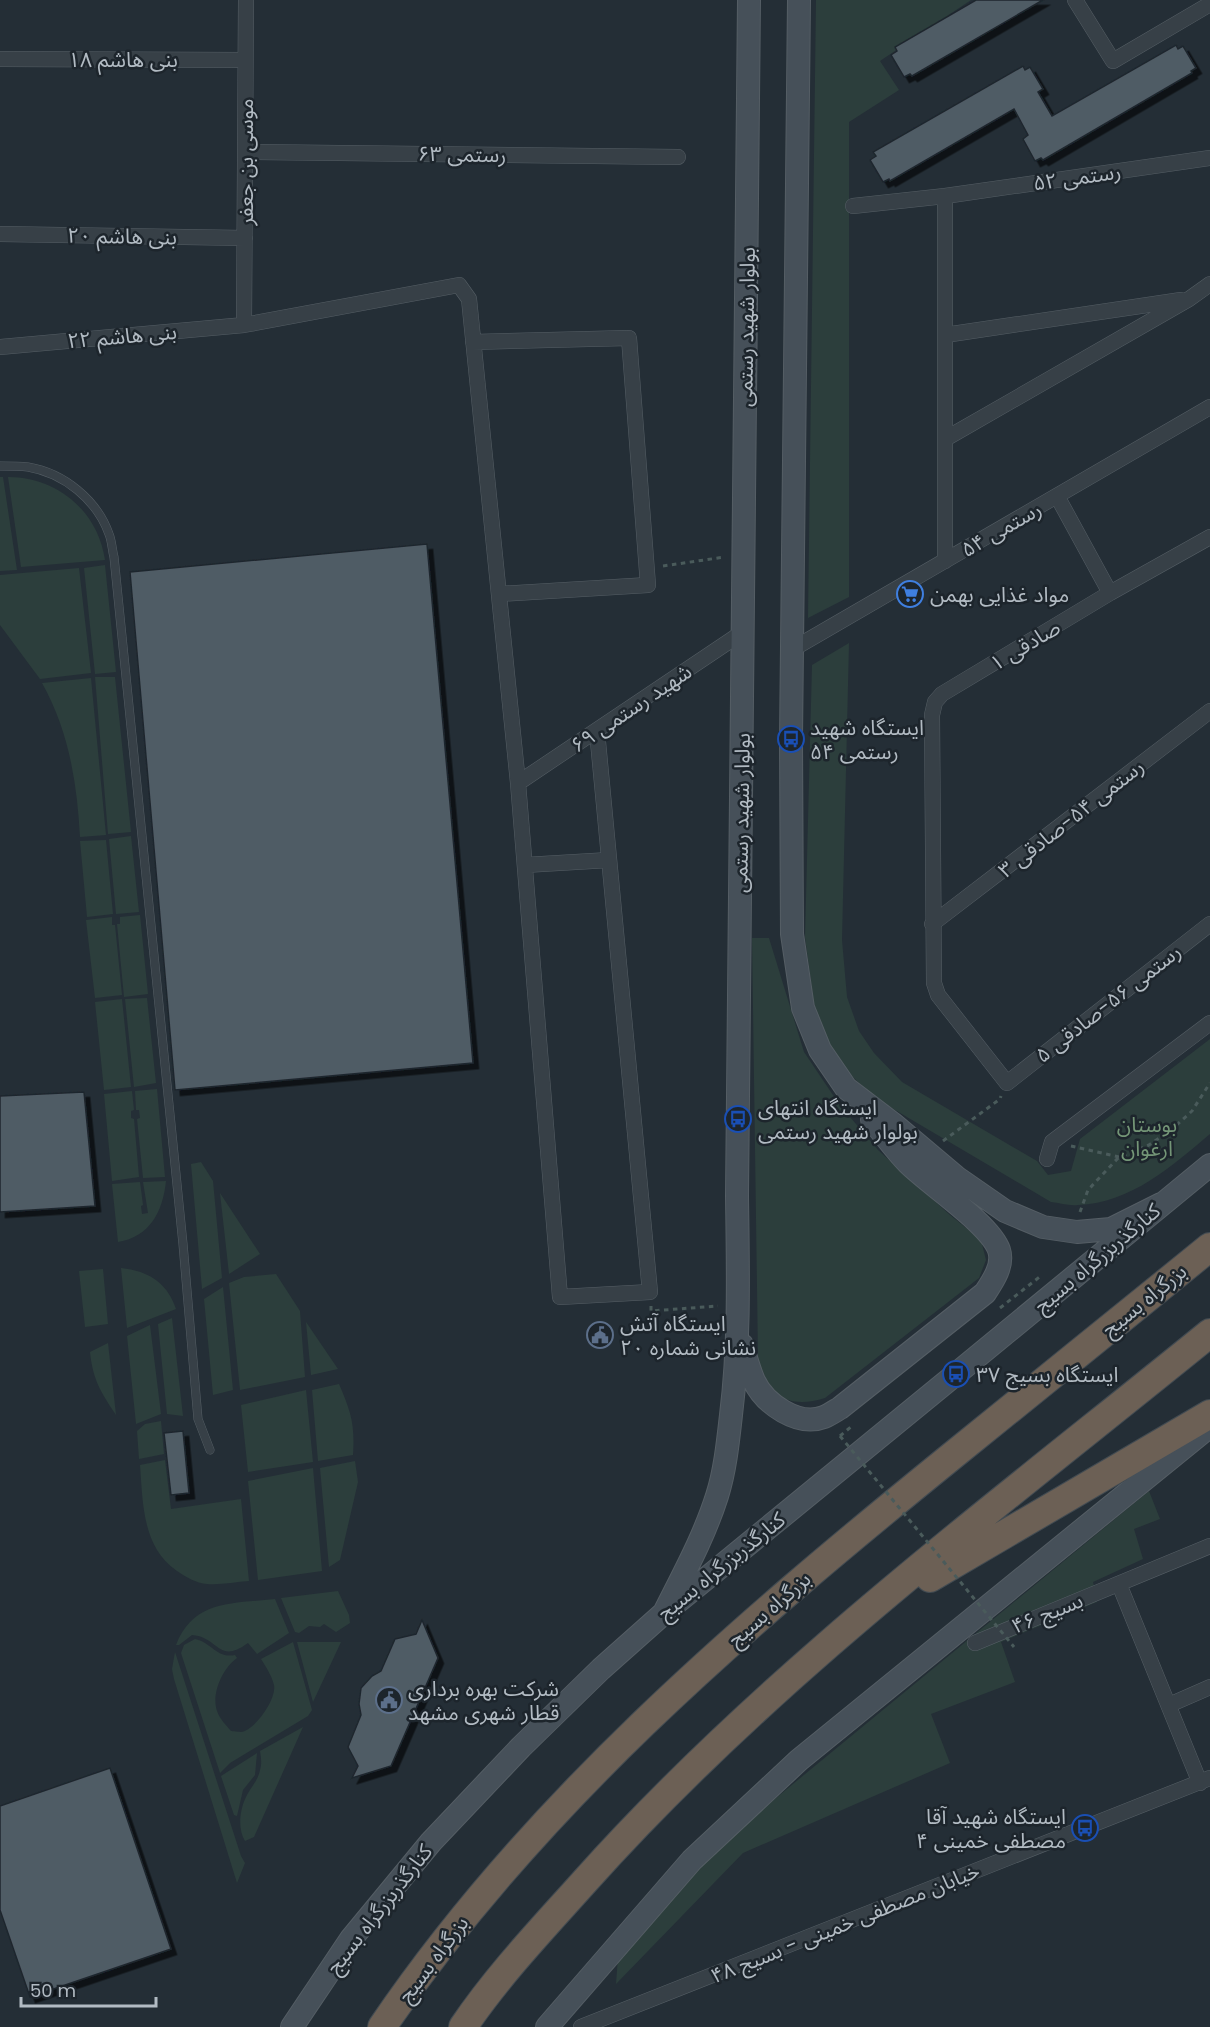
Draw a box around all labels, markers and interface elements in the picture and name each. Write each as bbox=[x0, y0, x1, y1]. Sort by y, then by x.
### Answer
street label: بنی هاشم ۱۸ bbox=[68, 45, 178, 75]
street label: موسی بن جعفر bbox=[231, 98, 260, 227]
street label: رستمی ۶۳ bbox=[417, 139, 507, 169]
street label: رستمی ۵۲ bbox=[1031, 156, 1123, 198]
street label: بنی هاشم ۲۰ bbox=[67, 221, 177, 252]
street label: بولوار شهید رستمی bbox=[730, 247, 762, 407]
street label: بنی هاشم ۲۲ bbox=[66, 317, 178, 356]
street label: رستمی ۵۴ bbox=[955, 494, 1047, 564]
supermarket icon: مواد غذایی بهمن bbox=[895, 579, 925, 609]
place label: مواد غذایی بهمن bbox=[930, 580, 1069, 609]
street label: صادقی ۱ bbox=[984, 613, 1066, 677]
street label: شهید رستمی ۶۹ bbox=[565, 657, 697, 759]
place label: ایستگاه شهید رستمی ۵۴ bbox=[810, 713, 924, 766]
bus stop icon: ایستگاه شهید رستمی ۵۴ bbox=[776, 724, 806, 754]
street label: بولوار شهید رستمی bbox=[725, 733, 757, 893]
street label: رستمی ۵۴-صادقی ۳ bbox=[992, 752, 1150, 884]
street label: رستمی ۵۶-صادقی ۵ bbox=[1029, 937, 1187, 1069]
place label: ایستگاه انتهای بولوار شهید رستمی bbox=[758, 1093, 918, 1146]
bus stop icon: ایستگاه انتهای بولوار شهید رستمی bbox=[723, 1104, 753, 1134]
park label: بوستان ارغوان bbox=[1117, 1110, 1177, 1163]
street label: کنارگذربزرگراه بسیج bbox=[1029, 1198, 1165, 1318]
street label: بزرگراه بسیج bbox=[1097, 1258, 1191, 1342]
place label: ایستگاه آتش نشانی شماره ۲۰ bbox=[620, 1309, 756, 1362]
public building icon: ایستگاه آتش نشانی شماره ۲۰ bbox=[585, 1320, 615, 1350]
bus stop icon: ایستگاه بسیج ۳۷ bbox=[941, 1359, 971, 1389]
place label: ایستگاه بسیج ۳۷ bbox=[976, 1360, 1118, 1390]
street label: کنارگذربزرگراه بسیج bbox=[652, 1507, 790, 1625]
street label: بزرگراه بسیج bbox=[722, 1566, 816, 1652]
street label: بسیج ۴۶ bbox=[1007, 1586, 1087, 1641]
place label: شرکت بهره برداری قطار شهری مشهد bbox=[408, 1674, 559, 1727]
public building icon: شرکت بهره برداری قطار شهری مشهد bbox=[374, 1685, 404, 1715]
place label: ایستگاه شهید آقا مصطفی خمینی ۴ bbox=[916, 1802, 1066, 1855]
bus stop icon: ایستگاه شهید آقا مصطفی خمینی ۴ bbox=[1070, 1813, 1100, 1843]
street label: کنارگذربزرگراه بسیج bbox=[321, 1839, 437, 1979]
street label: خیابان مصطفی خمینی - بسیج ۴۸ bbox=[706, 1856, 984, 1991]
street label: بزرگراه بسیج bbox=[392, 1911, 474, 2007]
scale bar bbox=[21, 1970, 156, 2008]
text: 50 m bbox=[30, 1978, 76, 2003]

